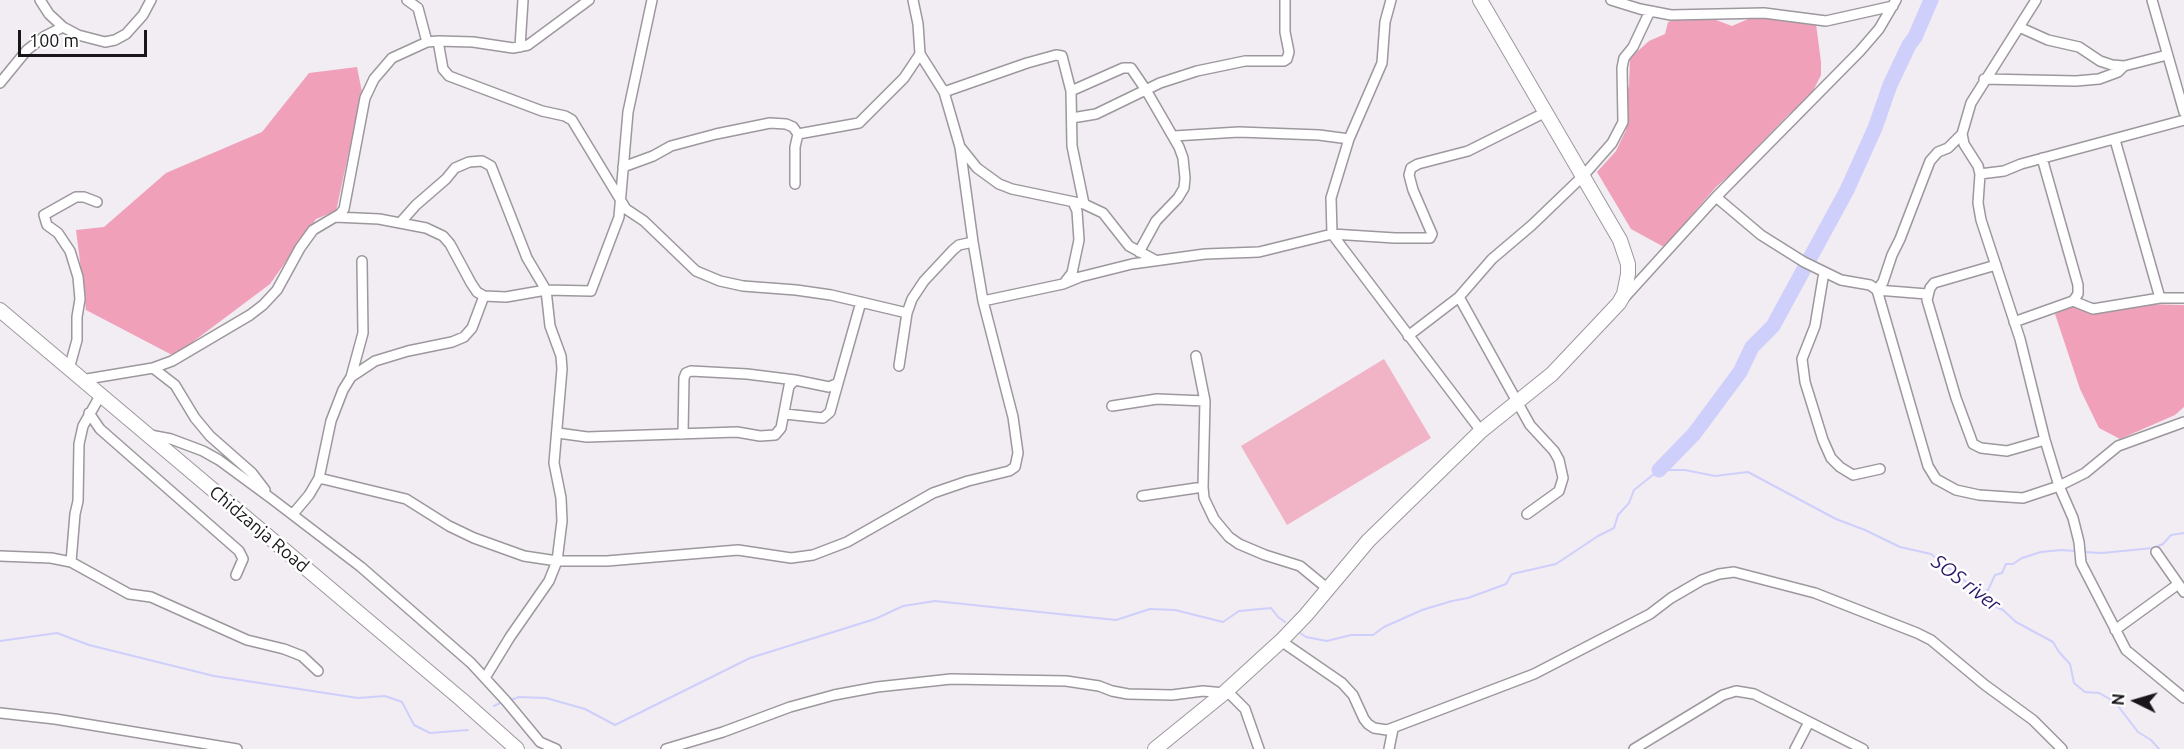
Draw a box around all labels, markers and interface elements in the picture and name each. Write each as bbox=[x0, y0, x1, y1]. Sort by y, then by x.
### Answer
scale bar bbox=[21, 18, 150, 56]
text: 100 m bbox=[29, 30, 79, 50]
street label: Chidzanja Road bbox=[205, 481, 313, 577]
water label: SOS river bbox=[1927, 549, 2005, 617]
north arrow bbox=[2106, 671, 2166, 731]
text: N bbox=[2109, 693, 2128, 706]

